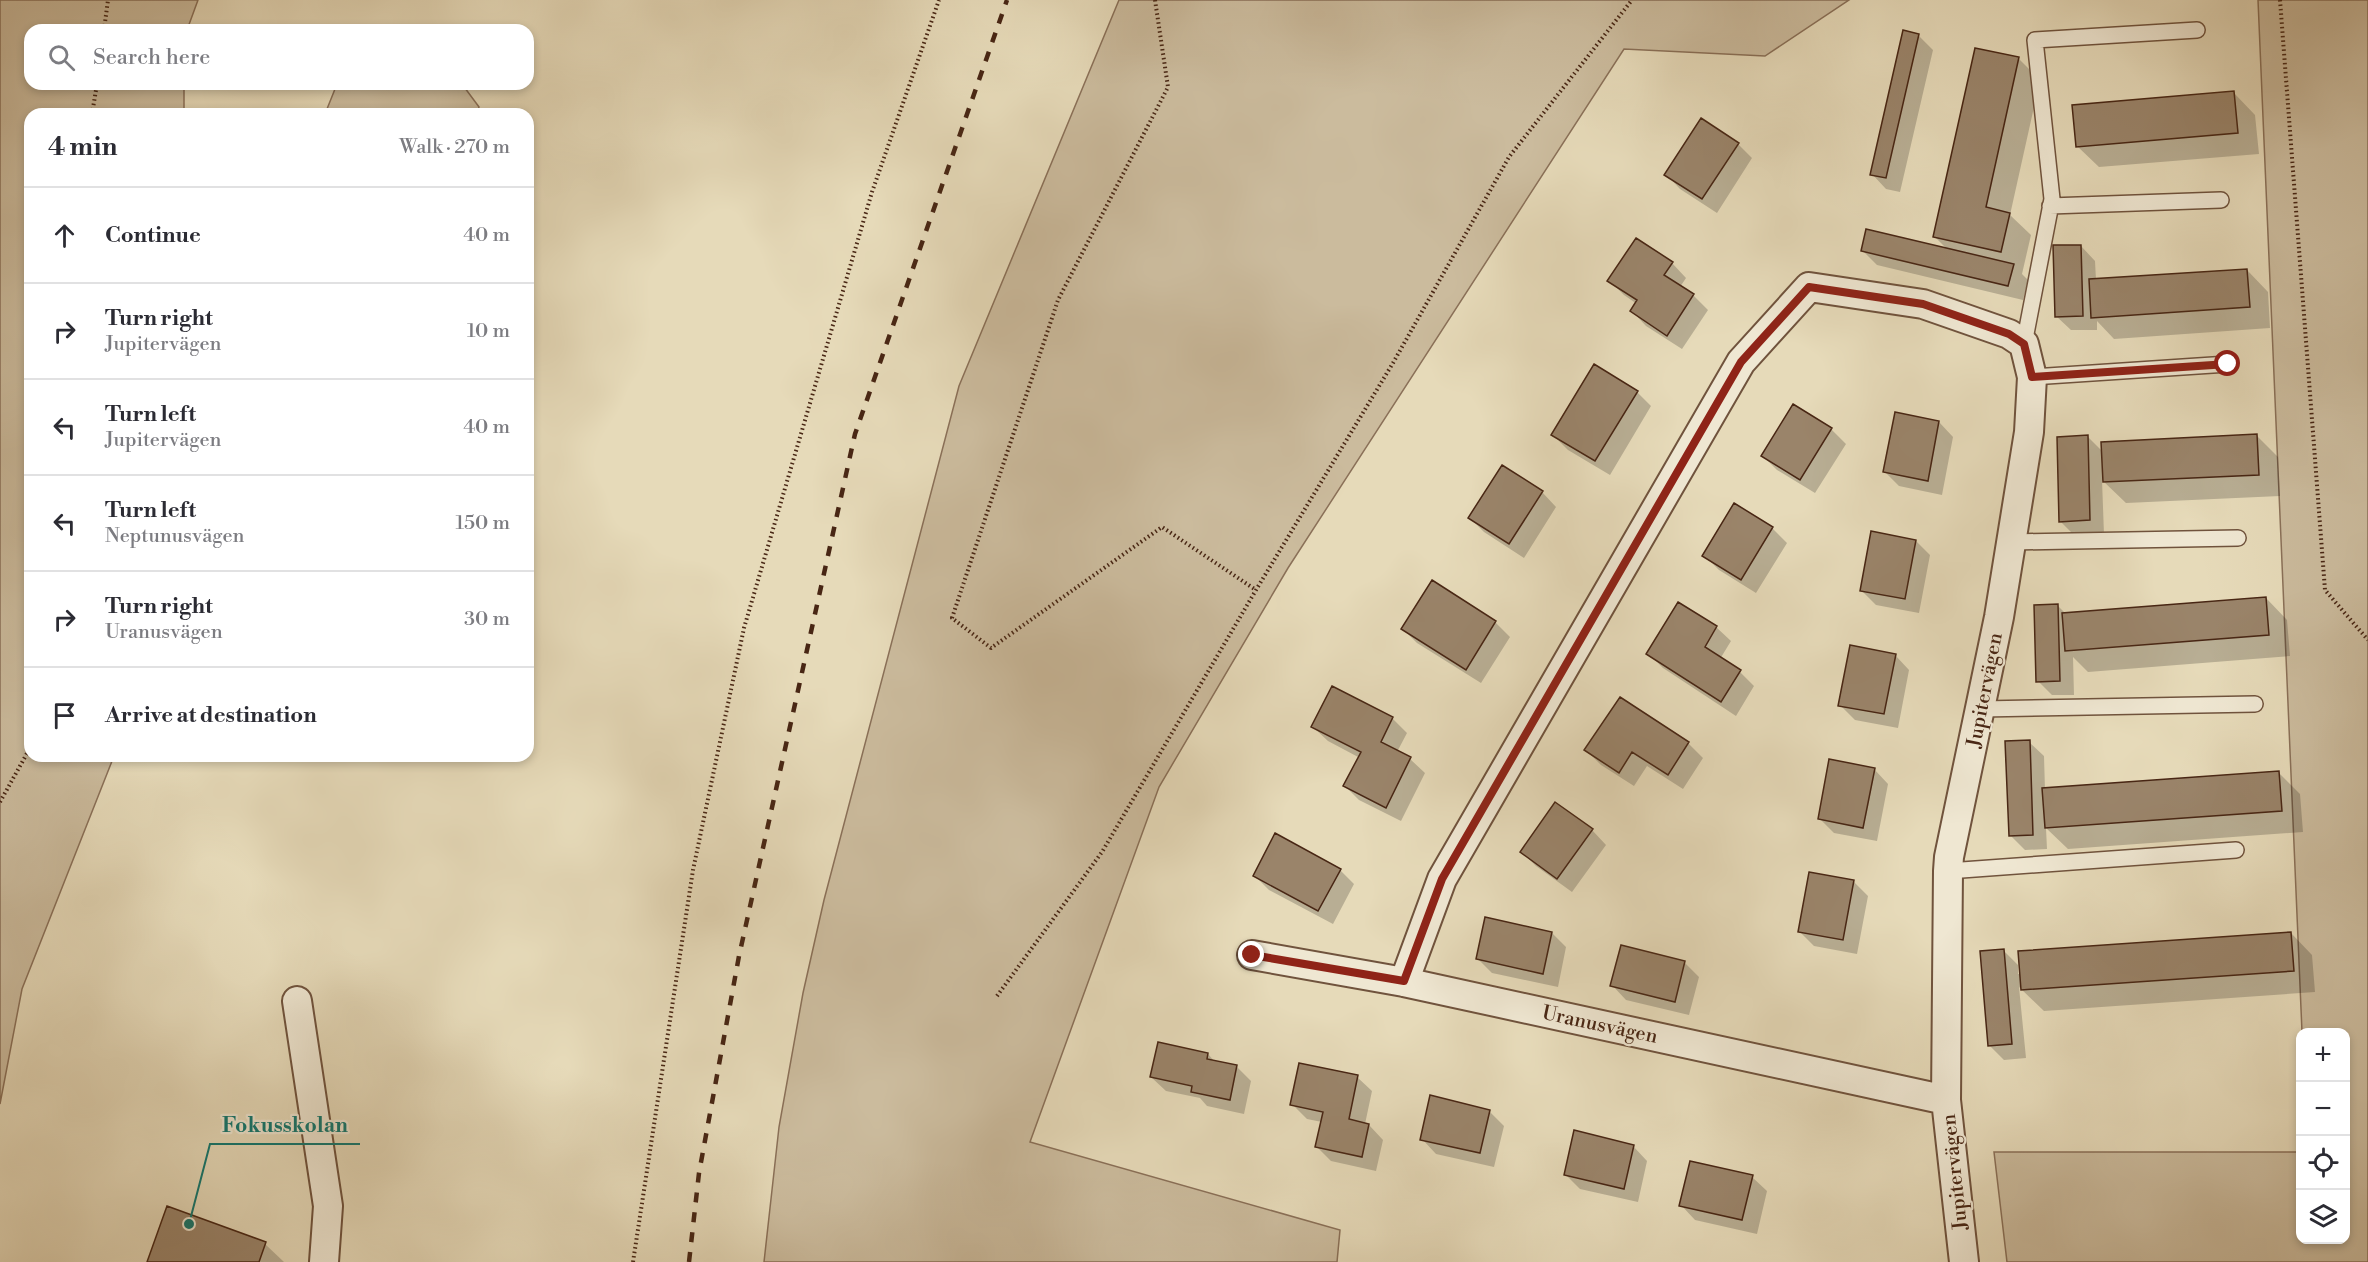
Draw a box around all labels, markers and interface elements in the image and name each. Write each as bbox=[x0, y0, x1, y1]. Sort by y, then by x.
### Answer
search box bbox=[24, 24, 534, 90]
icon: search bbox=[45, 41, 78, 74]
text: Search here bbox=[93, 44, 210, 71]
text: 4 min bbox=[48, 131, 118, 163]
text: Walk · 270 m bbox=[399, 135, 510, 160]
icon: ahead bbox=[48, 219, 81, 252]
text: Continue bbox=[105, 222, 201, 249]
text: 40 m bbox=[463, 223, 510, 248]
text: Turn right bbox=[105, 305, 213, 332]
icon: right bbox=[48, 315, 81, 348]
text: 10 m bbox=[467, 319, 510, 344]
text: Jupitervägen bbox=[105, 332, 221, 357]
route start bbox=[2214, 350, 2240, 376]
text: Turn left bbox=[105, 401, 196, 428]
icon: left bbox=[48, 411, 81, 444]
text: 40 m bbox=[463, 415, 510, 440]
text: Jupitervägen bbox=[105, 428, 221, 453]
text: Turn left bbox=[105, 497, 196, 524]
icon: left bbox=[48, 507, 81, 540]
text: 150 m bbox=[455, 511, 510, 536]
text: Neptunusvägen bbox=[105, 524, 244, 549]
text: Turn right bbox=[105, 593, 213, 620]
icon: right bbox=[48, 603, 81, 636]
text: 30 m bbox=[464, 607, 510, 632]
text: Uranusvägen bbox=[105, 620, 223, 645]
street label: Jupitervägen bbox=[1962, 631, 2009, 751]
icon: arrive bbox=[48, 699, 81, 732]
text: Arrive at destination bbox=[105, 702, 317, 729]
route end bbox=[1238, 941, 1264, 967]
street label: Uranusvägen bbox=[1540, 1001, 1660, 1050]
map controls bbox=[2296, 1028, 2350, 1244]
button: + bbox=[2296, 1028, 2350, 1082]
button: − bbox=[2296, 1082, 2350, 1136]
callout: Fokusskolan bbox=[210, 1105, 360, 1144]
text: Fokusskolan bbox=[222, 1113, 348, 1139]
street label: Jupitervägen bbox=[1937, 1113, 1974, 1232]
button: locate bbox=[2296, 1136, 2350, 1190]
button: layers bbox=[2296, 1190, 2350, 1244]

